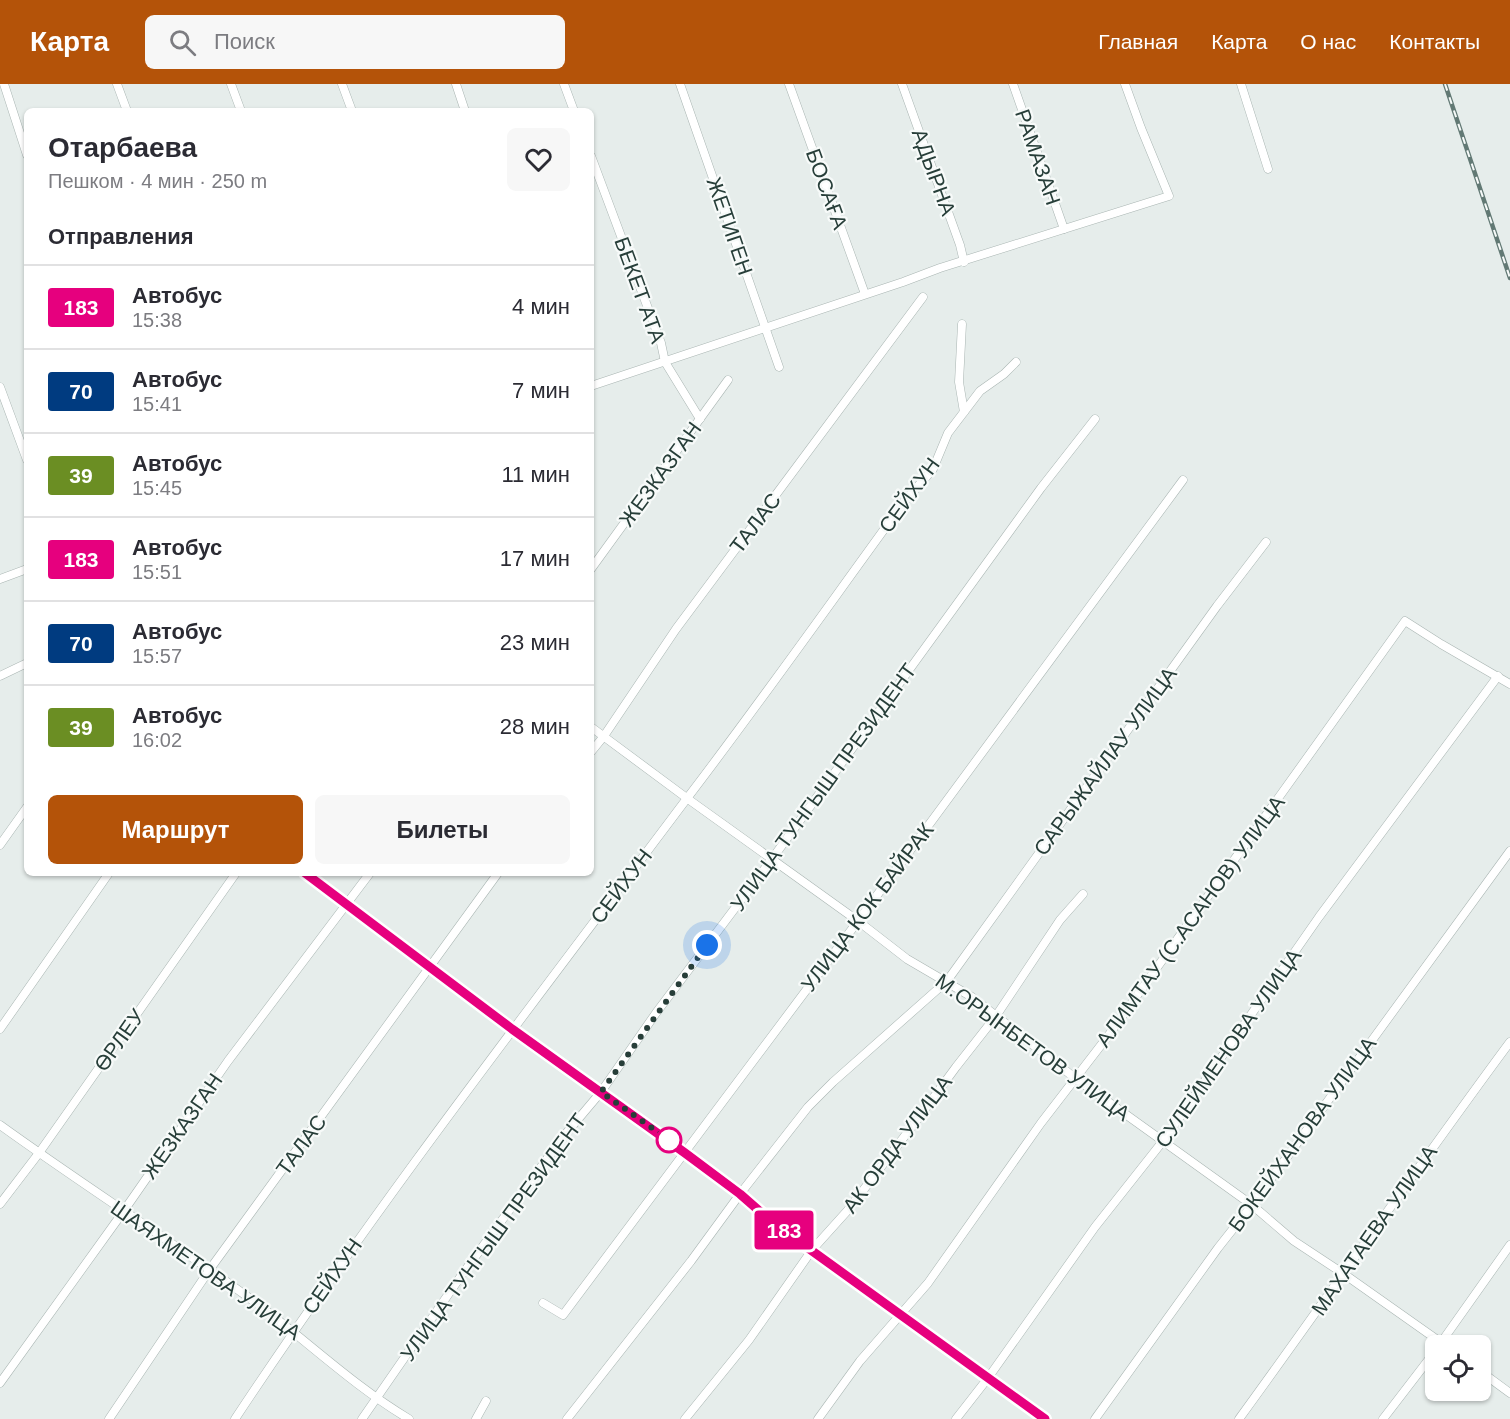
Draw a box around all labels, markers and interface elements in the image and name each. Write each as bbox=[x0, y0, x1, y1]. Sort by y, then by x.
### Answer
search box bbox=[145, 15, 565, 69]
text: Карта bbox=[30, 26, 109, 57]
icon: search bbox=[166, 26, 199, 59]
text: Поиск bbox=[214, 29, 275, 54]
text: Главная bbox=[1098, 30, 1178, 53]
text: Карта bbox=[1211, 30, 1267, 53]
text: О нас bbox=[1300, 30, 1356, 53]
text: Контакты bbox=[1389, 30, 1480, 53]
street label: РАМАЗАН bbox=[1011, 106, 1065, 208]
street label: АДЫРНА bbox=[908, 125, 960, 219]
button: heart bbox=[507, 128, 570, 191]
text: Отарбаева bbox=[48, 132, 197, 163]
street label: БОСАҒА bbox=[802, 146, 852, 232]
text: Пешком · 4 мин · 250 m bbox=[48, 170, 267, 192]
street label: ЖЕТИГЕН bbox=[703, 174, 757, 278]
text: Отправления bbox=[48, 224, 194, 249]
street label: БЕКЕТ АТА bbox=[610, 234, 670, 346]
text: Автобус bbox=[132, 283, 222, 308]
text: 4 мин bbox=[512, 294, 570, 319]
text: 183 bbox=[63, 296, 99, 319]
text: 15:38 bbox=[132, 309, 182, 331]
text: Автобус bbox=[132, 367, 222, 392]
text: 7 мин bbox=[512, 378, 570, 403]
text: 70 bbox=[69, 380, 93, 403]
text: 15:41 bbox=[132, 393, 182, 415]
street label: ЖЕЗКАЗГАН bbox=[614, 417, 706, 531]
text: Автобус bbox=[132, 451, 222, 476]
street label: СЕЙХУН bbox=[874, 453, 944, 537]
text: 11 мин bbox=[501, 462, 570, 487]
text: 39 bbox=[69, 464, 93, 487]
text: 15:45 bbox=[132, 477, 182, 499]
street label: ТАЛАС bbox=[725, 488, 785, 558]
text: Автобус bbox=[132, 535, 222, 560]
text: 17 мин bbox=[500, 546, 570, 571]
text: 183 bbox=[63, 548, 99, 571]
text: 15:51 bbox=[132, 561, 182, 583]
text: Автобус bbox=[132, 619, 222, 644]
text: 23 мин bbox=[500, 630, 570, 655]
text: 70 bbox=[69, 632, 93, 655]
text: 15:57 bbox=[132, 645, 182, 667]
street label: УЛИЦА ТУНГЫШ ПРЕЗИДЕНТ bbox=[726, 659, 921, 915]
street label: САРЫЖАЙЛАУ УЛИЦА bbox=[1029, 662, 1181, 860]
text: Автобус bbox=[132, 703, 222, 728]
text: 28 мин bbox=[500, 714, 570, 739]
text: 39 bbox=[69, 716, 93, 739]
text: 16:02 bbox=[132, 729, 182, 751]
street label: АЛИМТАУ (С.АСАНОВ) УЛИЦА bbox=[1091, 791, 1289, 1051]
button: Маршрут bbox=[48, 795, 303, 864]
button: Билеты bbox=[315, 795, 570, 864]
street label: УЛИЦА КОК БАЙРАК bbox=[796, 818, 938, 996]
street label: СЕЙХУН bbox=[586, 844, 656, 928]
your location bbox=[692, 930, 722, 960]
street label: СУЛЕЙМЕНОВА УЛИЦА bbox=[1151, 944, 1305, 1152]
street label: М.ОРЫНБЕТОВ УЛИЦА bbox=[931, 969, 1135, 1125]
street label: ӨРЛЕУ bbox=[89, 1004, 149, 1075]
street label: БОКЕЙХАНОВА УЛИЦА bbox=[1224, 1032, 1380, 1236]
street label: ЖЕЗКАЗГАН bbox=[137, 1069, 227, 1183]
street label: АК ОРДА УЛИЦА bbox=[838, 1071, 956, 1217]
street label: УЛИЦА ТУНГЫШ ПРЕЗИДЕНТ bbox=[396, 1109, 591, 1365]
street label: ТАЛАС bbox=[271, 1110, 331, 1180]
unlabelled marker bbox=[656, 1127, 682, 1153]
street label: МАХАТАЕВА УЛИЦА bbox=[1307, 1141, 1441, 1319]
street label: ШАЯХМЕТОВА УЛИЦА bbox=[107, 1196, 305, 1344]
line badge: 183 bbox=[750, 1210, 818, 1250]
text: 183 bbox=[766, 1219, 802, 1242]
street label: СЕЙХУН bbox=[298, 1234, 366, 1318]
map controls bbox=[1425, 1335, 1491, 1401]
button: locate bbox=[1425, 1335, 1491, 1401]

